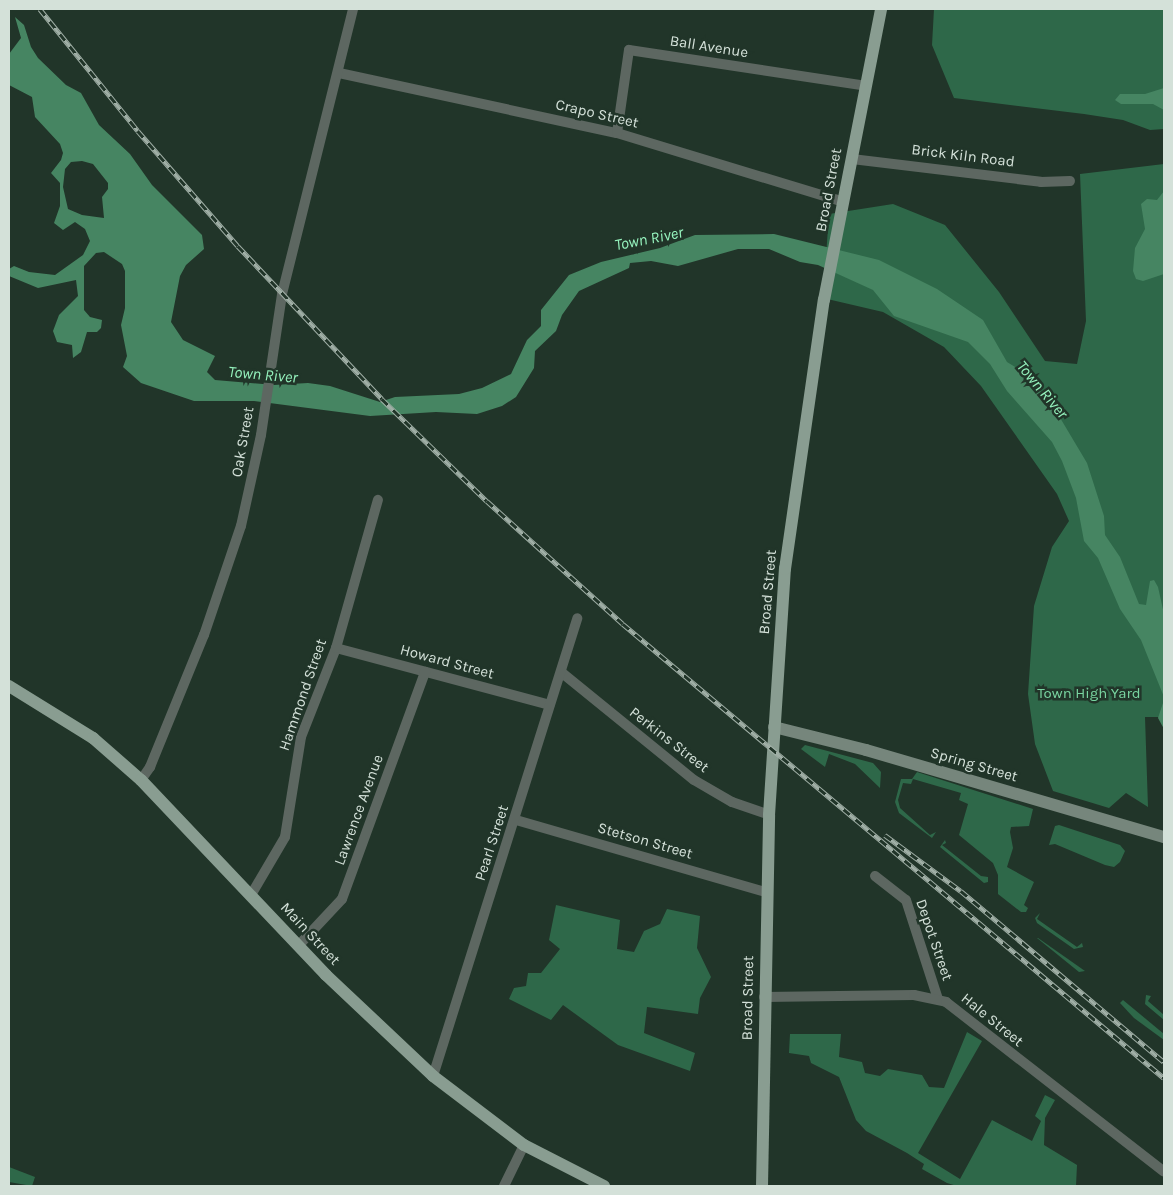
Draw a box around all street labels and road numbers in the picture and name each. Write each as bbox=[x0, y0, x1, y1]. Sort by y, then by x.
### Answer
street label: Ball Avenue bbox=[669, 32, 749, 62]
street label: Crapo Street bbox=[554, 96, 640, 132]
street label: Brick Kiln Road bbox=[910, 141, 1016, 171]
street label: Broad Street bbox=[812, 147, 846, 233]
street label: Oak Street bbox=[228, 405, 258, 479]
street label: Broad Street bbox=[755, 549, 781, 635]
street label: Hammond Street bbox=[275, 637, 331, 753]
street label: Howard Street bbox=[398, 641, 496, 683]
street label: Perkins Street bbox=[626, 703, 712, 777]
street label: Spring Street bbox=[928, 744, 1020, 786]
street label: Lawrence Avenue bbox=[331, 752, 387, 868]
street label: Pearl Street bbox=[471, 803, 513, 883]
street label: Stetson Street bbox=[595, 819, 695, 863]
street label: Depot Street bbox=[912, 897, 956, 983]
street label: Main Street bbox=[276, 899, 344, 969]
street label: Broad Street bbox=[738, 955, 758, 1041]
street label: Hale Street bbox=[957, 989, 1027, 1051]

